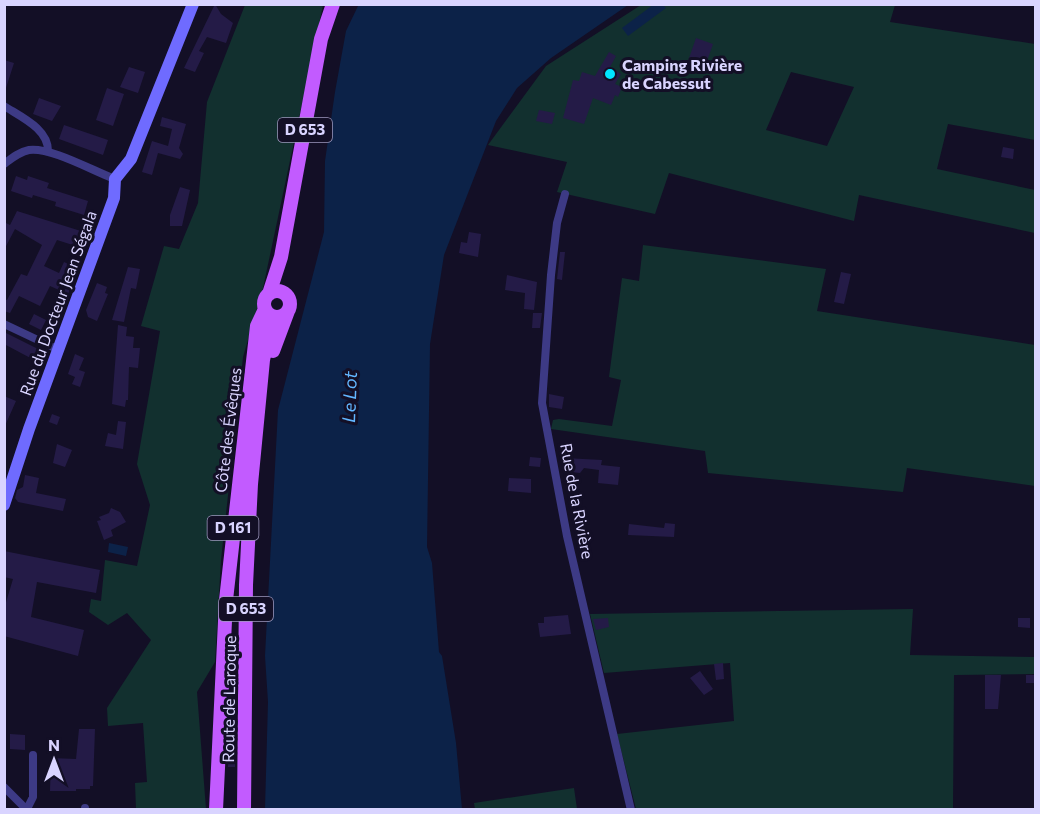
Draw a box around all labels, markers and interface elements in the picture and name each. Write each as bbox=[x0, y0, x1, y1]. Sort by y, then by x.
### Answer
place label: Camping Rivière de Cabessut bbox=[622, 55, 742, 92]
marker: Camping Rivière de Cabessut bbox=[603, 67, 617, 81]
road number: D 653 bbox=[278, 118, 332, 142]
street label: Rue du Docteur Jean Ségala bbox=[15, 208, 100, 398]
street label: Côte des Évêques bbox=[210, 366, 245, 494]
water label: Le Lot bbox=[337, 370, 361, 423]
street label: Rue de la Rivière bbox=[557, 441, 598, 560]
road number: D 161 bbox=[208, 516, 258, 540]
road number: D 653 bbox=[219, 597, 273, 621]
street label: Route de Laroque bbox=[218, 635, 239, 763]
north arrow bbox=[24, 730, 84, 790]
text: N bbox=[48, 735, 60, 754]

